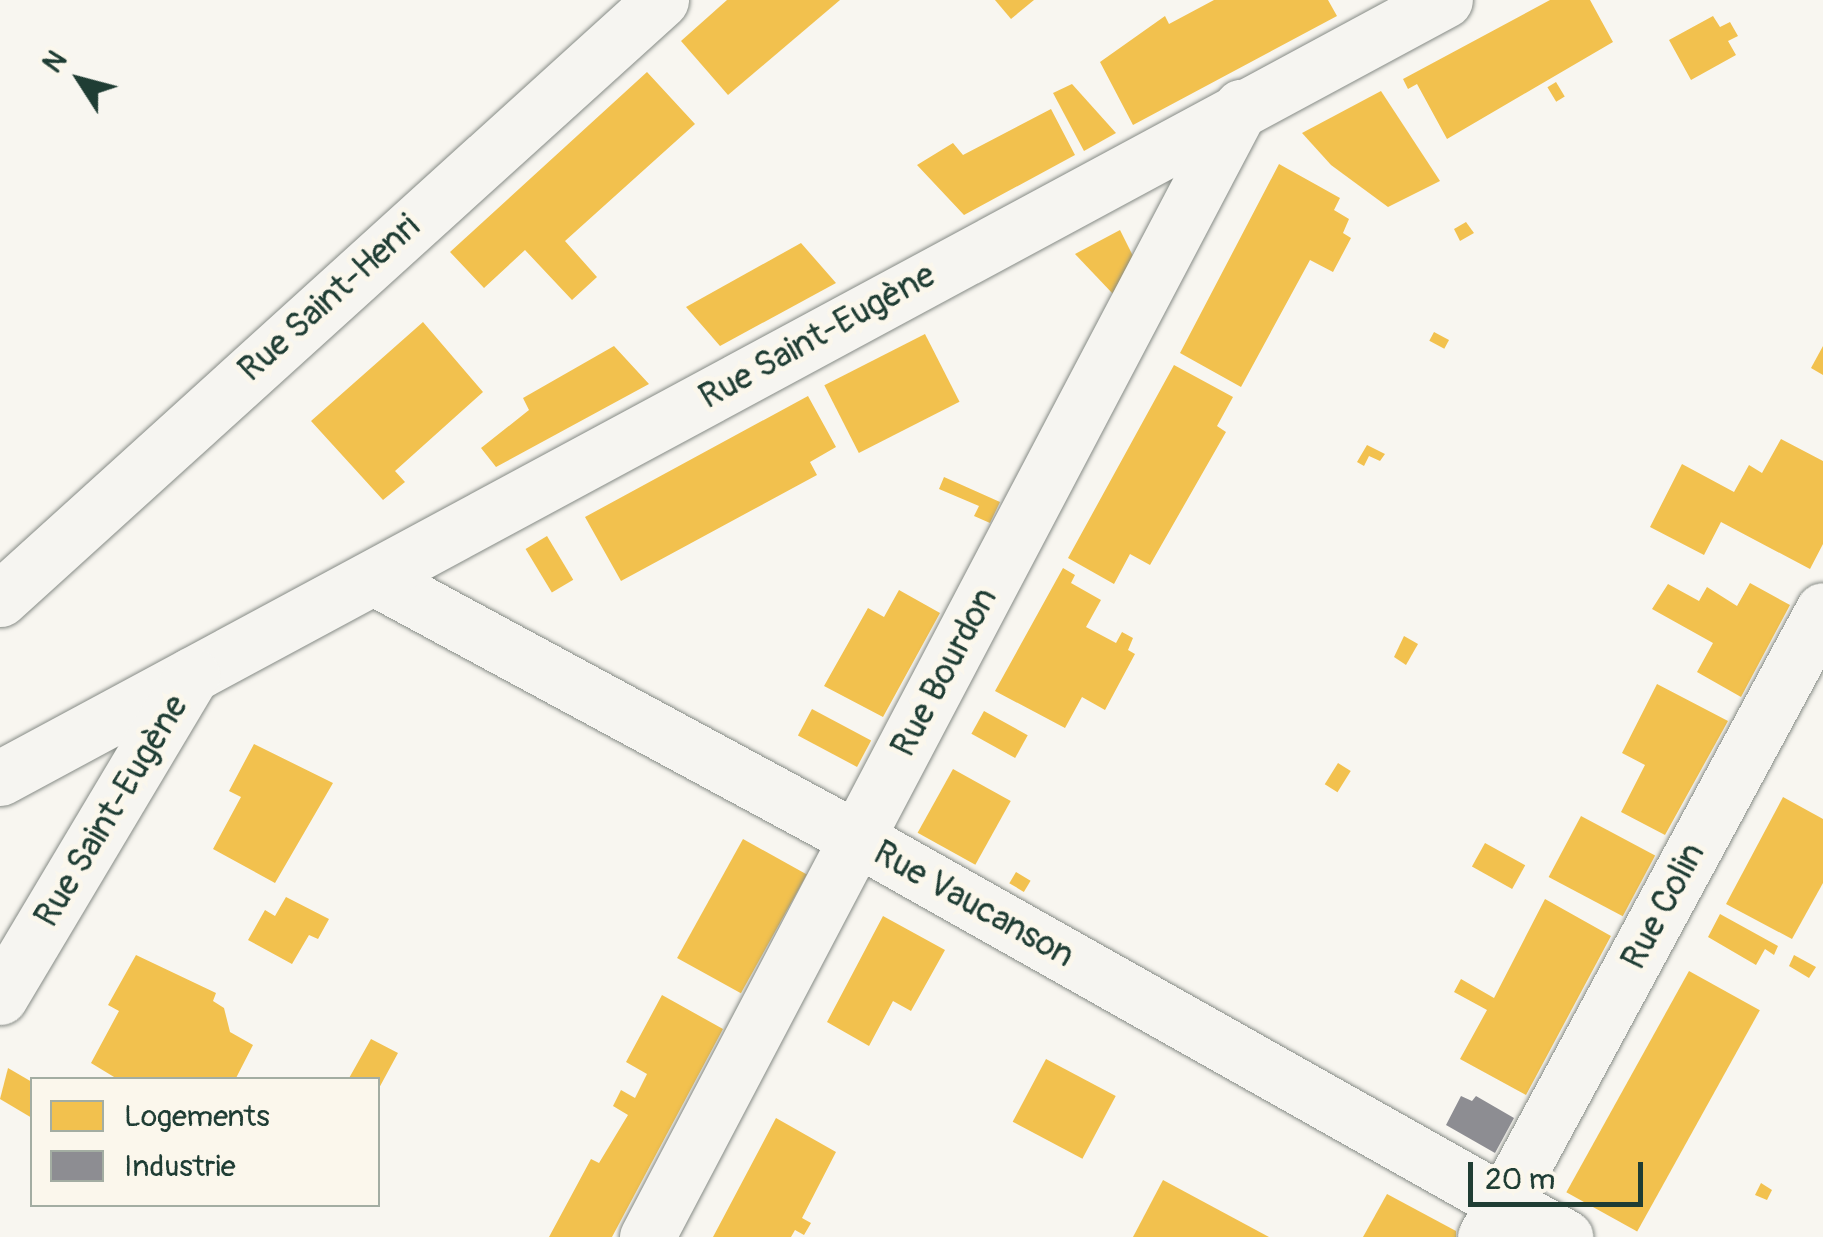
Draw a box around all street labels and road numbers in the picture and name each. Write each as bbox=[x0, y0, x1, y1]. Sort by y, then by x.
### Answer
street label: Rue Saint-Henri bbox=[230, 206, 428, 390]
street label: Rue Saint-Eugène bbox=[692, 254, 942, 418]
street label: Rue Bourdon bbox=[882, 580, 1006, 764]
street label: Rue Saint-Eugène bbox=[25, 688, 197, 934]
street label: Rue Vaucanson bbox=[866, 832, 1082, 976]
street label: Rue Colin bbox=[1612, 836, 1714, 976]

